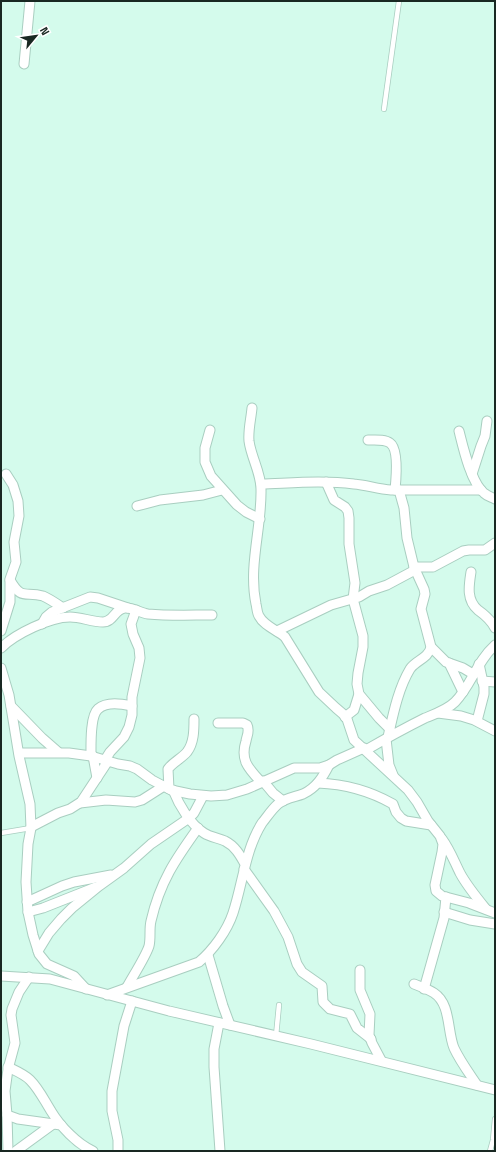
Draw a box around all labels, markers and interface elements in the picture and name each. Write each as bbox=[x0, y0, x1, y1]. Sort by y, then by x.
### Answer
north arrow bbox=[16, 16, 56, 56]
text: N bbox=[37, 25, 53, 38]

